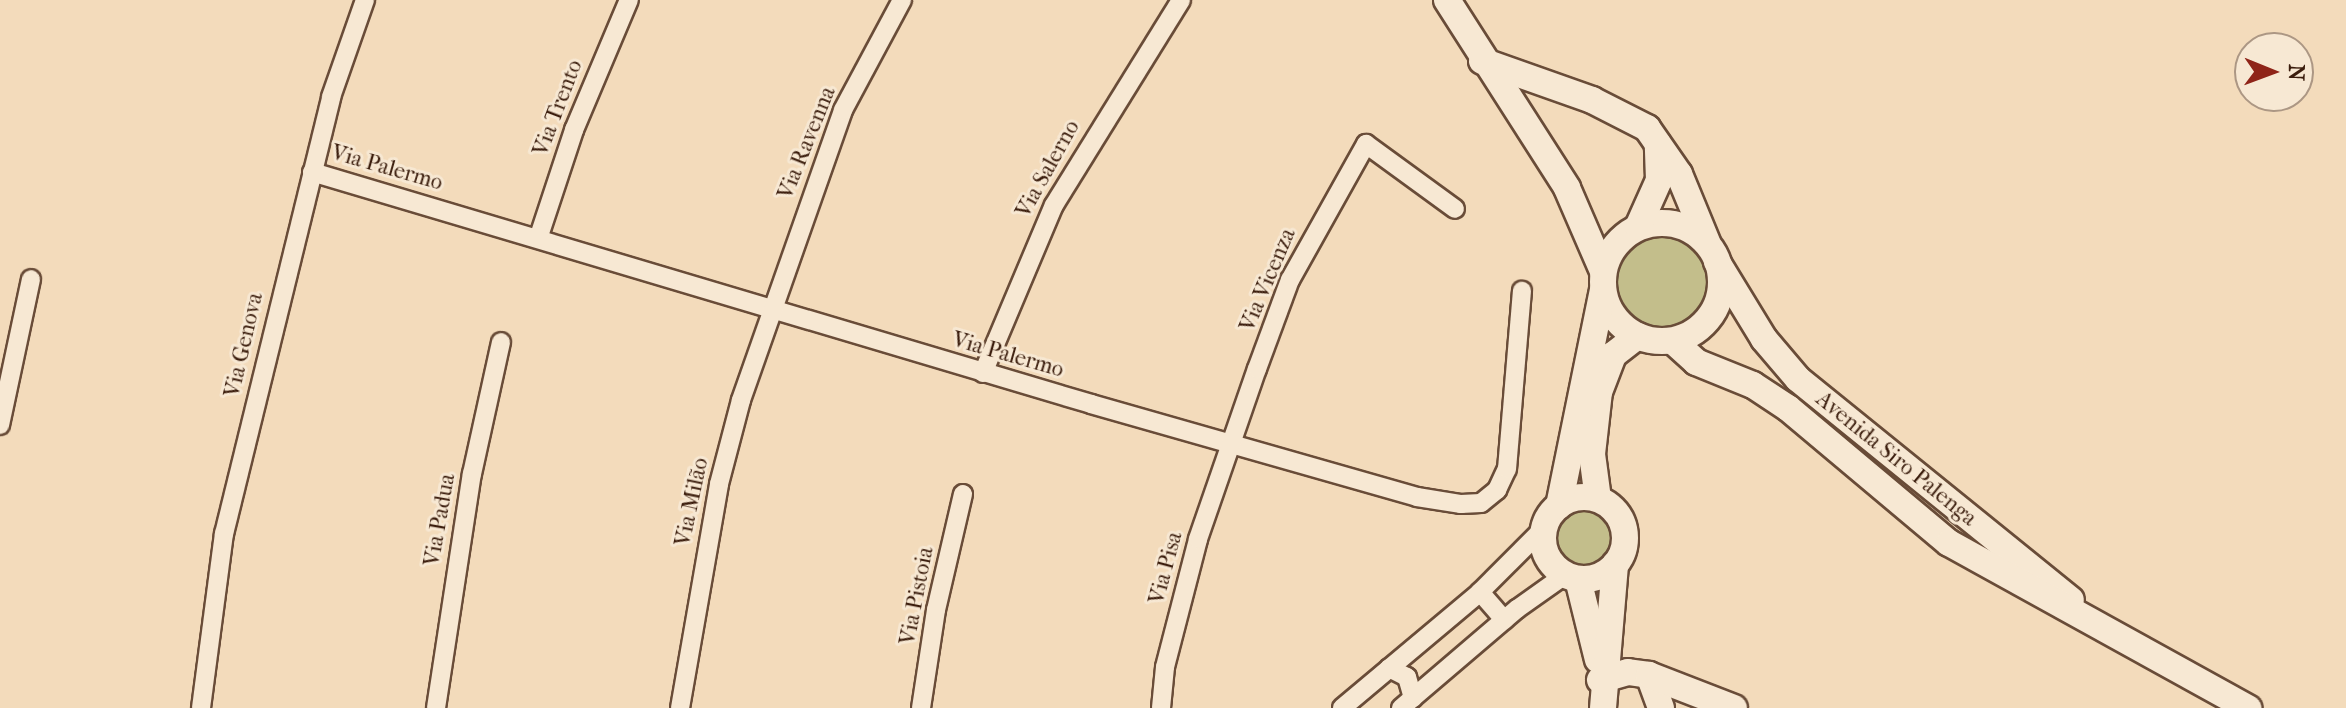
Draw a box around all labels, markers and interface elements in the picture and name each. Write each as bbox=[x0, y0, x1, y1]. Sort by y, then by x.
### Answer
north arrow bbox=[2234, 32, 2314, 112]
street label: Via Trento bbox=[528, 56, 588, 160]
text: N bbox=[2283, 64, 2309, 81]
street label: Via Ravenna bbox=[772, 83, 842, 203]
street label: Via Salerno bbox=[1010, 116, 1086, 222]
street label: Via Palermo bbox=[328, 140, 446, 196]
street label: Via Vicenza bbox=[1234, 224, 1302, 336]
street label: Via Genova bbox=[219, 290, 269, 400]
street label: Via Palermo bbox=[949, 327, 1067, 383]
street label: Avenida Siro Palenga bbox=[1810, 386, 1982, 532]
street label: Via Milão bbox=[670, 455, 714, 549]
street label: Via Padua bbox=[419, 472, 461, 568]
street label: Via Pisa bbox=[1144, 529, 1188, 607]
street label: Via Pistoia bbox=[895, 545, 939, 647]

